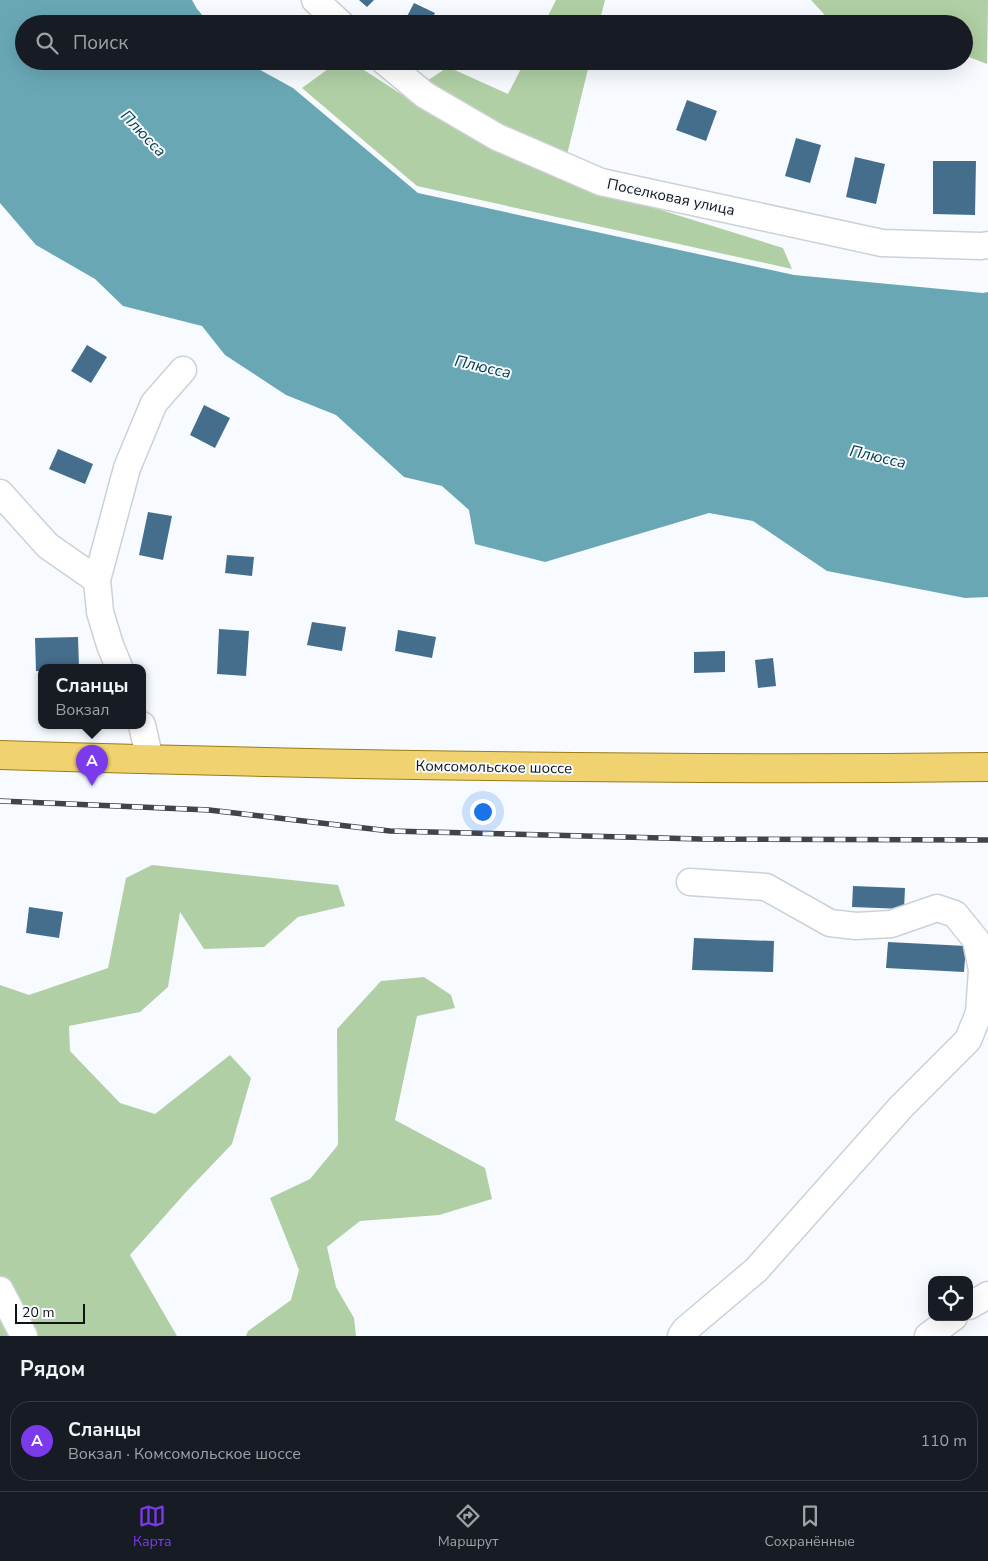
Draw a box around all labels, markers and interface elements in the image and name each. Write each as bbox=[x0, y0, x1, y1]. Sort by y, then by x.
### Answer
search box bbox=[15, 15, 973, 70]
icon: search bbox=[33, 29, 61, 57]
text: Поиск bbox=[73, 30, 128, 56]
water label: Плюсса bbox=[115, 105, 171, 162]
street label: Поселковая улица bbox=[605, 174, 737, 220]
water label: Плюсса bbox=[452, 350, 513, 384]
water label: Плюсса bbox=[847, 440, 908, 474]
popup bbox=[38, 664, 146, 729]
text: Сланцы bbox=[55, 673, 129, 699]
text: Вокзал bbox=[55, 699, 110, 721]
pin: A bbox=[76, 745, 108, 786]
street label: Комсомольское шоссе bbox=[416, 756, 572, 778]
your location bbox=[470, 799, 496, 825]
map controls bbox=[928, 1276, 973, 1321]
button: locate bbox=[928, 1276, 973, 1321]
scale bar bbox=[15, 1301, 85, 1324]
text: 20 m bbox=[22, 1303, 54, 1322]
text: Рядом bbox=[20, 1355, 85, 1383]
text: Сланцы bbox=[68, 1417, 141, 1443]
text: A bbox=[31, 1430, 43, 1452]
text: 110 m bbox=[920, 1430, 967, 1452]
text: Вокзал · Комсомольское шоссе bbox=[68, 1443, 301, 1465]
tab: Карта bbox=[133, 1502, 172, 1551]
tab: Маршрут bbox=[438, 1502, 498, 1551]
tab: Сохранённые bbox=[764, 1502, 855, 1551]

